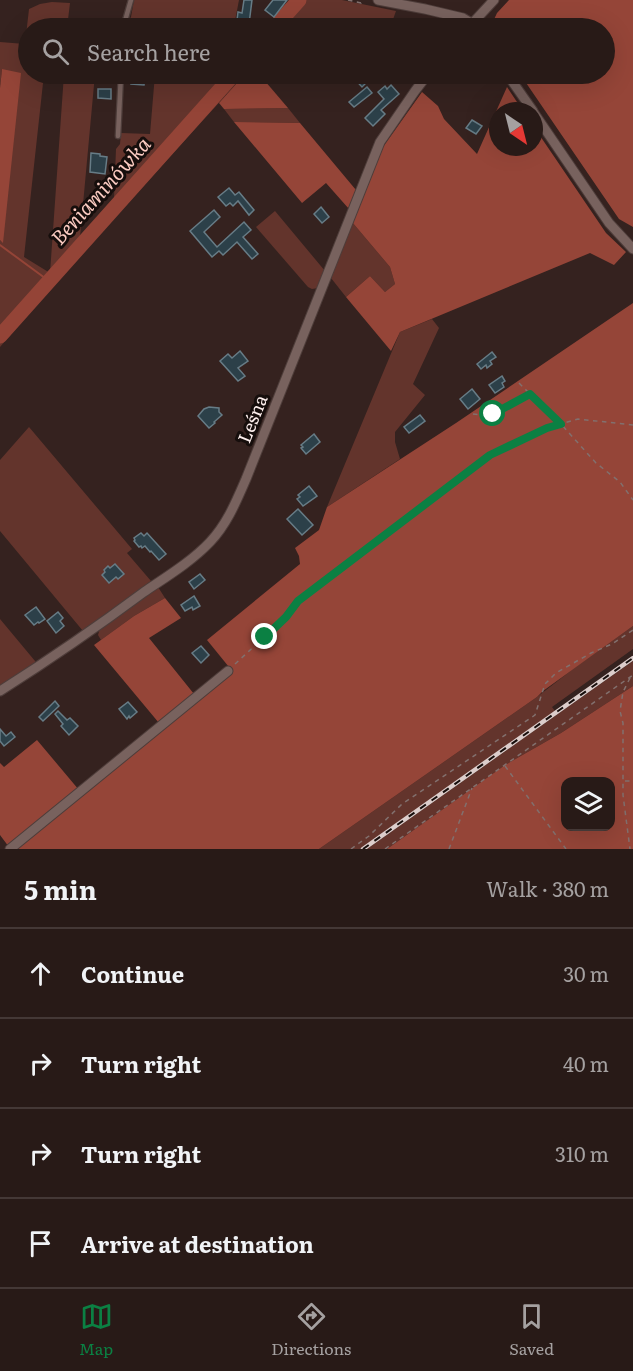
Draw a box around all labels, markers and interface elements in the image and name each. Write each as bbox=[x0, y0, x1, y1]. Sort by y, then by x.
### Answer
search box bbox=[18, 18, 615, 84]
icon: search bbox=[39, 35, 72, 68]
text: Search here bbox=[87, 35, 210, 68]
north arrow bbox=[489, 102, 543, 156]
water label: Beniaminówka bbox=[43, 128, 157, 250]
street label: Leśna bbox=[230, 390, 274, 447]
route start bbox=[479, 400, 505, 426]
route end bbox=[251, 623, 277, 649]
map controls bbox=[561, 777, 615, 831]
button: layers bbox=[561, 777, 615, 831]
text: 5 min bbox=[24, 869, 97, 908]
text: Walk · 380 m bbox=[486, 873, 609, 903]
icon: ahead bbox=[24, 957, 57, 990]
text: Continue bbox=[81, 957, 184, 990]
text: 30 m bbox=[563, 958, 609, 988]
icon: right bbox=[24, 1047, 57, 1080]
text: Turn right bbox=[81, 1047, 201, 1080]
text: 40 m bbox=[563, 1048, 609, 1078]
icon: right bbox=[24, 1137, 57, 1170]
text: Turn right bbox=[81, 1137, 201, 1170]
text: 310 m bbox=[555, 1138, 609, 1168]
icon: arrive bbox=[24, 1227, 57, 1260]
text: Arrive at destination bbox=[81, 1227, 314, 1260]
tab: Map bbox=[79, 1300, 113, 1360]
tab: Directions bbox=[271, 1300, 351, 1360]
tab: Saved bbox=[509, 1300, 554, 1360]

